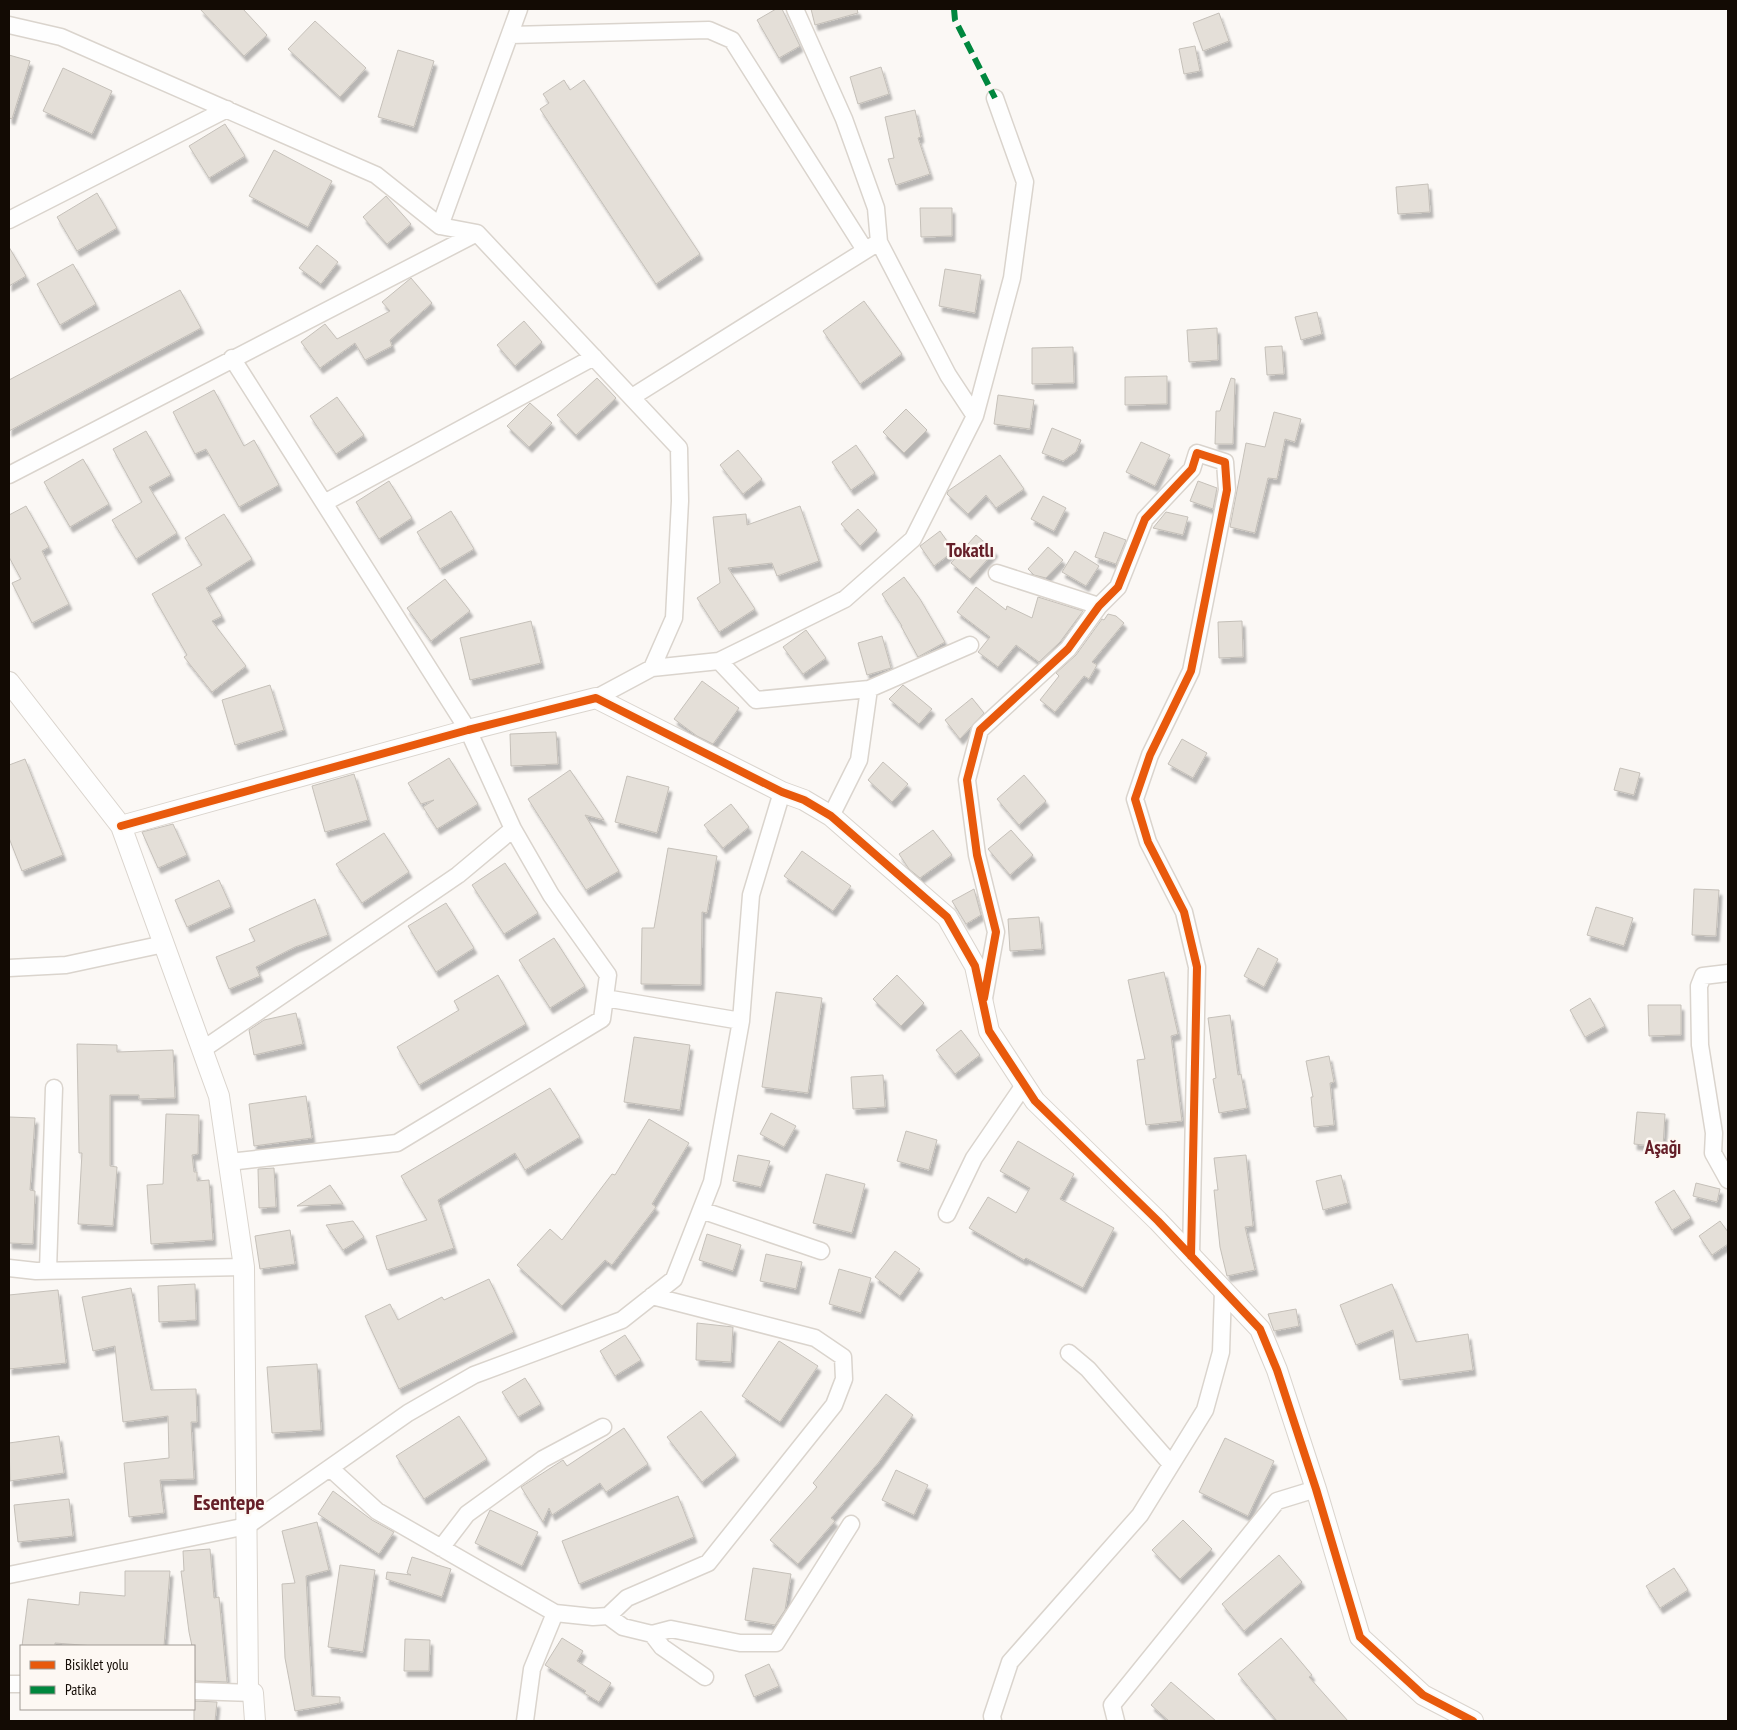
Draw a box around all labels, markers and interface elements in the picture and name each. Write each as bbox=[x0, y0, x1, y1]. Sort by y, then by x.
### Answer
district label: Tokatlı bbox=[946, 537, 994, 563]
district label: Aşağı bbox=[1644, 1135, 1681, 1159]
district label: Esentepe bbox=[193, 1488, 265, 1516]
legend bbox=[20, 1645, 195, 1710]
text: Bisiklet yolu bbox=[65, 1655, 129, 1674]
text: Patika bbox=[65, 1680, 97, 1699]

